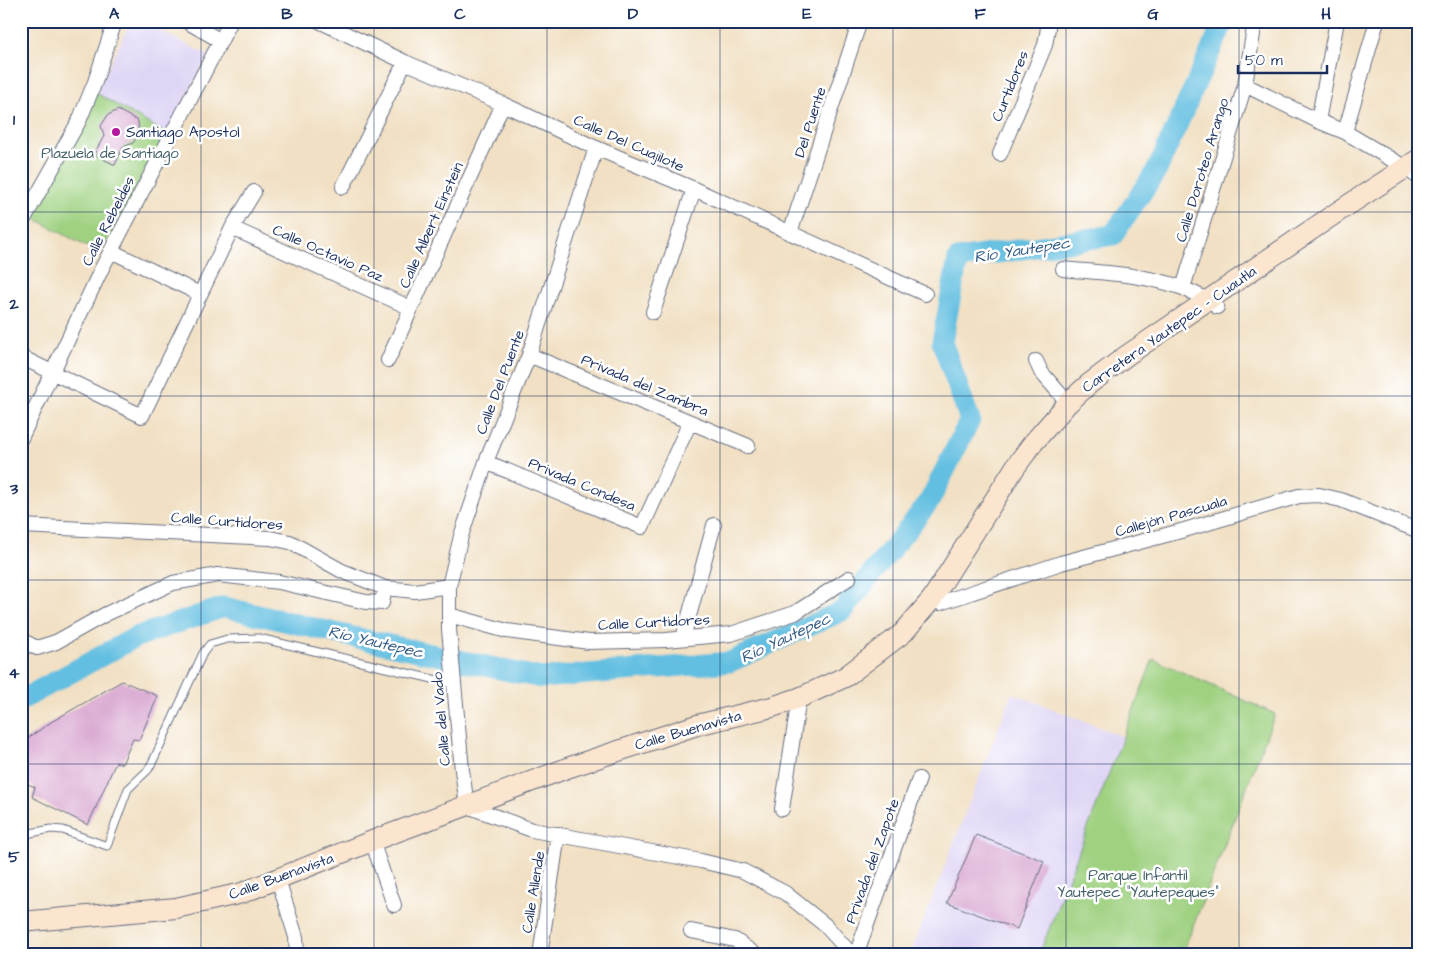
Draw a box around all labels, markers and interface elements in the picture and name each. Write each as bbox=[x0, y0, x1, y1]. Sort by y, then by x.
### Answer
text: A bbox=[109, 3, 120, 25]
text: B bbox=[281, 3, 293, 25]
text: C bbox=[454, 3, 466, 25]
text: D bbox=[628, 3, 639, 25]
text: E bbox=[802, 3, 812, 25]
text: F bbox=[974, 3, 986, 25]
text: G bbox=[1147, 3, 1159, 25]
text: H bbox=[1321, 3, 1331, 25]
scale bar bbox=[1238, 42, 1326, 74]
street label: Curtidores bbox=[987, 47, 1034, 125]
text: 50 m bbox=[1245, 50, 1283, 71]
street label: Del Puente bbox=[789, 84, 832, 160]
street label: Calle Doroteo Arango bbox=[1171, 95, 1236, 245]
text: 1 bbox=[13, 109, 16, 131]
street label: Calle Del Cuajilote bbox=[570, 110, 687, 177]
place label: Santiago Apostol bbox=[126, 122, 240, 144]
marker: Santiago Apostol bbox=[110, 126, 122, 138]
park label: Plazuela de Santiago bbox=[41, 143, 179, 165]
street label: Calle Albert Einstein bbox=[394, 158, 469, 292]
street label: Calle Rebeldes bbox=[77, 172, 140, 270]
street label: Calle Octavio Paz bbox=[269, 220, 387, 288]
water label: Río Yautepec bbox=[973, 231, 1073, 268]
street label: Carretera Yautepec - Cuautla bbox=[1078, 261, 1261, 398]
text: 2 bbox=[8, 293, 19, 315]
street label: Calle Del Puente bbox=[471, 327, 530, 437]
street label: Privada del Zambra bbox=[578, 349, 712, 422]
street label: Privada Condesa bbox=[525, 452, 639, 517]
text: 3 bbox=[9, 478, 19, 500]
street label: Callejón Pascuala bbox=[1113, 490, 1230, 542]
street label: Calle Curtidores bbox=[170, 507, 284, 536]
water label: Río Yautepec bbox=[737, 607, 835, 668]
street label: Calle Curtidores bbox=[598, 609, 711, 636]
water label: Río Yautepec bbox=[326, 620, 426, 664]
text: 4 bbox=[9, 662, 20, 684]
street label: Calle del Vado bbox=[427, 670, 456, 767]
street label: Calle Buenavista bbox=[632, 705, 744, 756]
street label: Privada del Zapote bbox=[840, 796, 905, 926]
text: 5 bbox=[8, 846, 20, 868]
street label: Calle Buenavista bbox=[226, 848, 337, 905]
street label: Calle Allende bbox=[517, 850, 550, 935]
park label: Parque Infantil Yautepec "Yautepeques" bbox=[1057, 865, 1219, 903]

